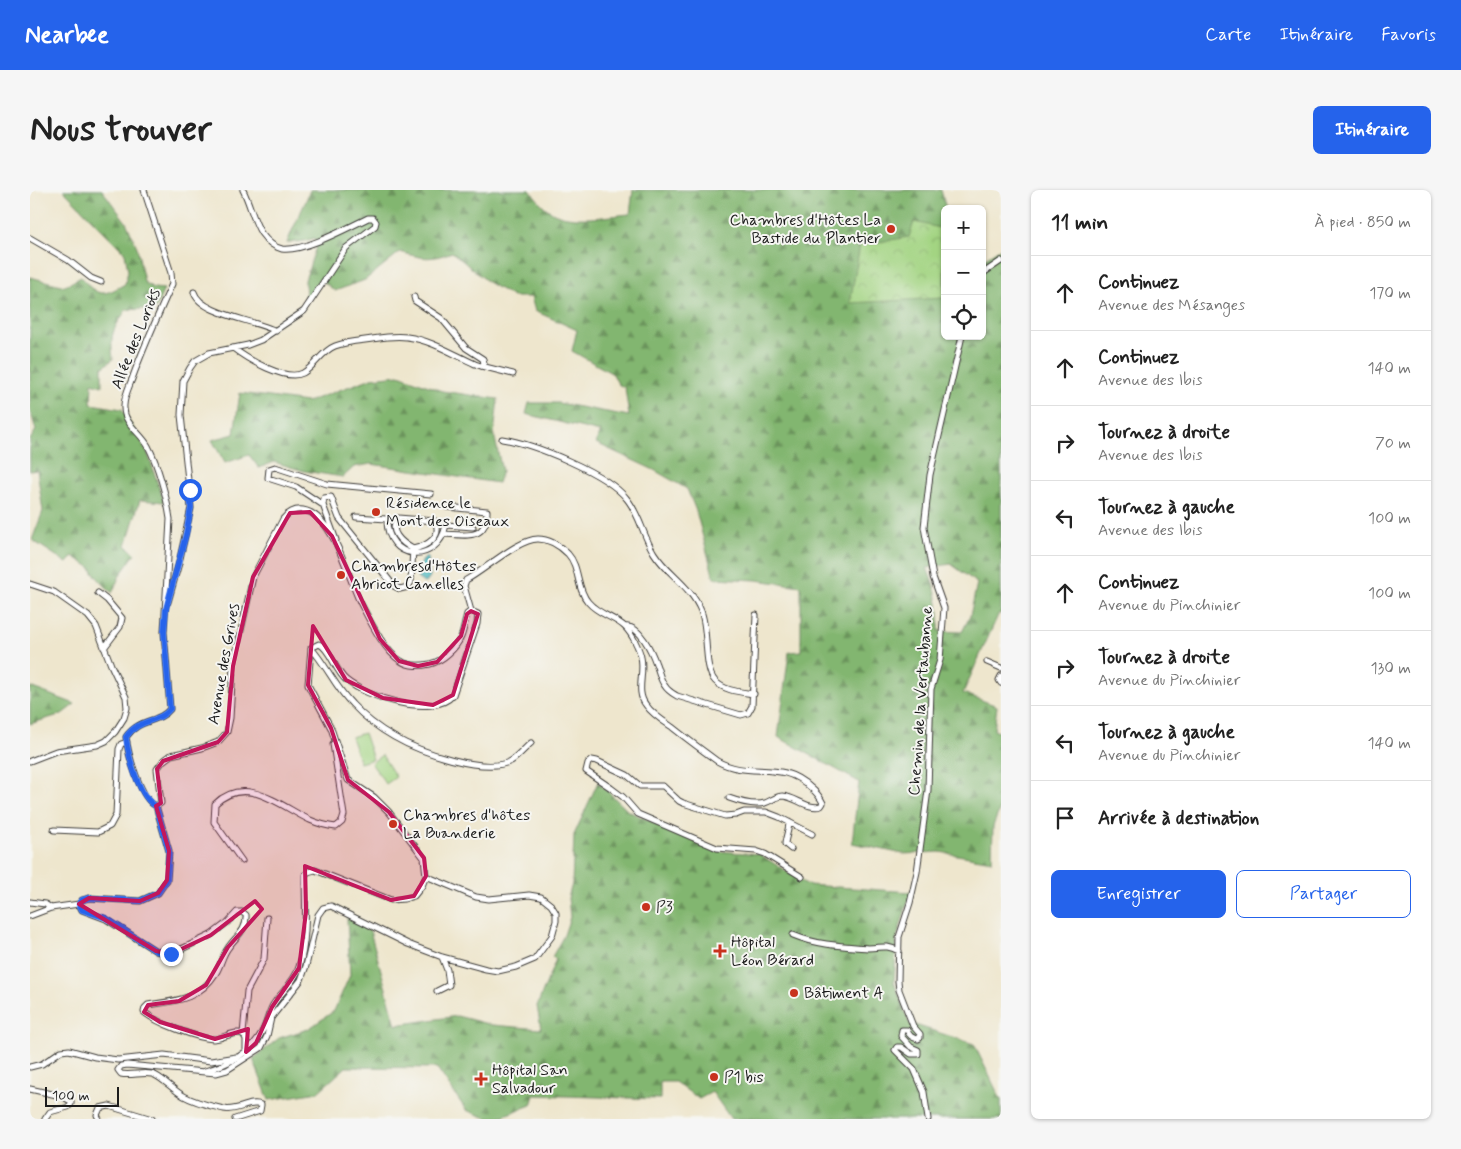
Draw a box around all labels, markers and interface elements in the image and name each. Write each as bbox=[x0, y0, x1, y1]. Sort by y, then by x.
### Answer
text: Nearbee bbox=[25, 20, 109, 51]
text: Carte bbox=[1205, 23, 1251, 47]
text: Itinéraire bbox=[1279, 23, 1353, 47]
text: Favoris bbox=[1381, 23, 1436, 47]
button: Itinéraire bbox=[1313, 106, 1431, 154]
text: Nous trouver bbox=[30, 107, 212, 153]
map controls bbox=[941, 205, 986, 340]
button: + bbox=[941, 205, 986, 250]
text: 11 min bbox=[1051, 209, 1108, 237]
place label: Chambres d'Hôtes La Bastide du Plantier bbox=[729, 210, 881, 249]
text: À pied · 850 m bbox=[1314, 212, 1411, 233]
marker: Chambres d'Hôtes La Bastide du Plantier bbox=[885, 223, 897, 235]
button: − bbox=[941, 250, 986, 295]
text: Continuez bbox=[1098, 270, 1179, 295]
icon: ahead bbox=[1051, 279, 1079, 307]
text: 170 m bbox=[1369, 283, 1411, 304]
street label: Allée des Loriots bbox=[106, 286, 166, 392]
button: locate bbox=[941, 295, 986, 340]
text: Avenue des Mésanges bbox=[1098, 295, 1245, 316]
text: Continuez bbox=[1098, 345, 1179, 370]
icon: ahead bbox=[1051, 354, 1079, 382]
text: 140 m bbox=[1367, 358, 1411, 379]
text: Avenue des Ibis bbox=[1098, 370, 1203, 391]
text: Tournez à droite bbox=[1098, 420, 1230, 445]
icon: right bbox=[1051, 429, 1079, 457]
text: 70 m bbox=[1375, 433, 1411, 454]
text: Avenue des Ibis bbox=[1098, 445, 1203, 466]
route start bbox=[179, 479, 202, 502]
place label: Résidence le Mont des Oiseaux bbox=[386, 493, 509, 532]
text: Tournez à gauche bbox=[1098, 495, 1235, 520]
icon: left bbox=[1051, 504, 1079, 532]
marker: Résidence le Mont des Oiseaux bbox=[370, 506, 382, 518]
text: 100 m bbox=[1368, 508, 1411, 529]
text: Avenue des Ibis bbox=[1098, 520, 1203, 541]
place label: Chambresd'Hôtes Abricot Canelles bbox=[351, 556, 477, 595]
marker: Chambresd'Hôtes Abricot Canelles bbox=[335, 569, 347, 581]
text: Continuez bbox=[1098, 570, 1179, 595]
icon: ahead bbox=[1051, 579, 1079, 607]
text: 100 m bbox=[1368, 583, 1411, 604]
text: Avenue du Pinchinier bbox=[1098, 595, 1240, 616]
street label: Avenue des Grives bbox=[203, 602, 245, 726]
street label: Chemin de la Vertaubanne bbox=[904, 605, 938, 796]
text: Tournez à droite bbox=[1098, 645, 1230, 670]
icon: right bbox=[1051, 654, 1079, 682]
text: 130 m bbox=[1370, 658, 1411, 679]
text: Avenue du Pinchinier bbox=[1098, 670, 1240, 691]
text: Tournez à gauche bbox=[1098, 720, 1235, 745]
icon: left bbox=[1051, 729, 1079, 757]
text: 140 m bbox=[1367, 733, 1411, 754]
text: Avenue du Pinchinier bbox=[1098, 745, 1240, 766]
icon: arrive bbox=[1051, 804, 1079, 832]
place label: Chambres d'hôtes La Buanderie bbox=[403, 805, 530, 844]
text: Arrivée à destination bbox=[1098, 806, 1259, 831]
marker: Chambres d'hôtes La Buanderie bbox=[387, 818, 399, 830]
button: Enregistrer bbox=[1051, 870, 1226, 918]
button: Partager bbox=[1236, 870, 1411, 918]
place label: P3 bbox=[656, 897, 673, 918]
marker: P3 bbox=[640, 901, 652, 913]
place label: Hôpital Léon Bérard bbox=[731, 932, 814, 971]
route end bbox=[160, 943, 183, 966]
marker: Hôpital Léon Bérard bbox=[713, 944, 727, 958]
place label: Bâtiment A bbox=[804, 983, 883, 1004]
marker: Bâtiment A bbox=[788, 987, 800, 999]
place label: Hôpital San Salvadour bbox=[492, 1060, 568, 1099]
place label: P1 bis bbox=[724, 1067, 764, 1088]
marker: P1 bis bbox=[708, 1071, 720, 1083]
marker: Hôpital San Salvadour bbox=[474, 1072, 488, 1086]
scale bar bbox=[45, 1084, 119, 1107]
text: 100 m bbox=[52, 1087, 90, 1105]

